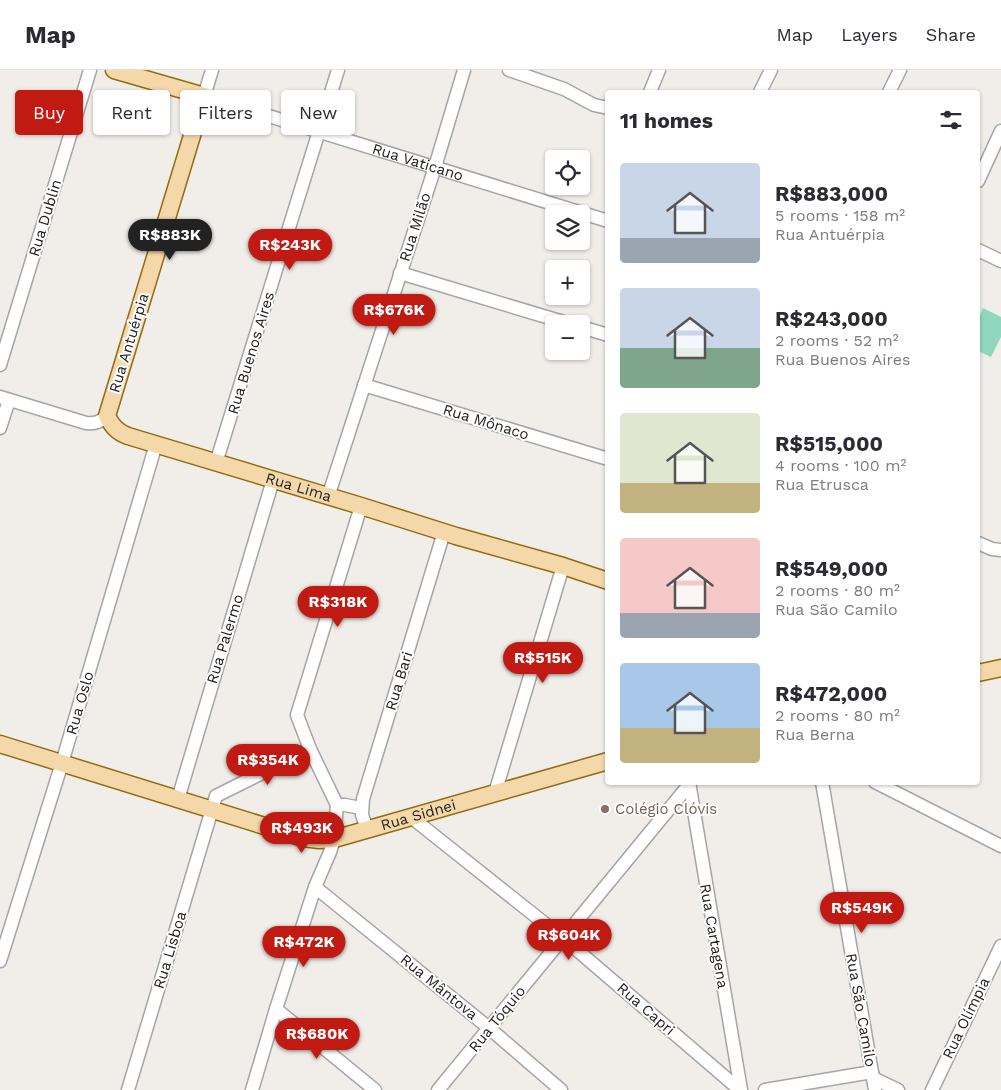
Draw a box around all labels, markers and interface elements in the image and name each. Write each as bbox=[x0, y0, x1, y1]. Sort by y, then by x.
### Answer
text: Map bbox=[25, 21, 76, 49]
text: Map bbox=[776, 24, 813, 45]
text: Layers bbox=[841, 24, 898, 45]
text: Share bbox=[926, 24, 976, 45]
chip: Buy bbox=[15, 90, 83, 135]
chip: Rent bbox=[93, 90, 170, 135]
chip: Filters bbox=[180, 90, 271, 135]
chip: New bbox=[281, 90, 355, 135]
icon: filters bbox=[937, 106, 965, 134]
text: 11 homes bbox=[620, 108, 713, 133]
street label: Rua Vaticano bbox=[370, 140, 466, 185]
map controls bbox=[545, 150, 590, 360]
button: locate bbox=[545, 150, 590, 195]
street label: Rua Dublin bbox=[25, 177, 65, 259]
text: R$883,000 bbox=[775, 181, 888, 206]
icon: home bbox=[660, 183, 720, 243]
street label: Rua Milão bbox=[395, 190, 435, 264]
button: layers bbox=[545, 205, 590, 250]
text: 5 rooms · 158 m² bbox=[775, 206, 905, 225]
pin: R$883K bbox=[129, 218, 211, 261]
text: R$883K bbox=[139, 225, 201, 244]
text: Rua Antuérpia bbox=[775, 225, 885, 244]
pin: R$243K bbox=[249, 228, 331, 271]
text: R$243K bbox=[259, 235, 321, 254]
button: + bbox=[545, 260, 590, 305]
street label: Rua Buenos Aires bbox=[224, 290, 278, 416]
street label: Rua Antuérpia bbox=[105, 291, 153, 395]
pin: R$676K bbox=[353, 294, 435, 336]
text: R$676K bbox=[363, 300, 425, 319]
text: R$243,000 bbox=[775, 306, 888, 331]
icon: home bbox=[660, 308, 720, 368]
button: − bbox=[545, 315, 590, 360]
text: 2 rooms · 52 m² bbox=[775, 331, 899, 350]
text: Rua Buenos Aires bbox=[775, 350, 911, 369]
street label: Rua Mônaco bbox=[441, 400, 531, 444]
text: R$515,000 bbox=[775, 431, 883, 456]
icon: home bbox=[660, 433, 720, 493]
text: 4 rooms · 100 m² bbox=[775, 456, 906, 475]
street label: Rua Lima bbox=[263, 469, 334, 506]
text: Rua Etrusca bbox=[775, 475, 869, 494]
text: R$549,000 bbox=[775, 556, 888, 581]
icon: home bbox=[660, 558, 720, 618]
text: 2 rooms · 80 m² bbox=[775, 581, 900, 600]
pin: R$318K bbox=[297, 586, 379, 628]
street label: Rua Palermo bbox=[203, 592, 247, 686]
text: R$318K bbox=[309, 592, 367, 611]
text: Rua São Camilo bbox=[775, 600, 898, 619]
pin: R$515K bbox=[502, 642, 584, 684]
text: R$515K bbox=[514, 648, 572, 667]
street label: Rua Bari bbox=[382, 649, 416, 713]
street label: Rua Oslo bbox=[62, 669, 98, 737]
text: R$472,000 bbox=[775, 681, 887, 706]
icon: home bbox=[660, 683, 720, 743]
text: 2 rooms · 80 m² bbox=[775, 706, 900, 725]
text: Rua Berna bbox=[775, 725, 855, 744]
pin: R$354K bbox=[227, 744, 309, 786]
text: R$354K bbox=[237, 750, 299, 769]
street label: Rua Sidnei bbox=[379, 796, 458, 834]
place label: Colégio Clóvis bbox=[615, 800, 717, 818]
marker: Colégio Clóvis bbox=[599, 803, 611, 815]
pin: R$493K bbox=[261, 812, 343, 854]
text: R$493K bbox=[271, 818, 333, 837]
street label: Rua Cartagena bbox=[696, 882, 732, 990]
pin: R$549K bbox=[821, 892, 903, 934]
text: R$549K bbox=[831, 898, 893, 917]
street label: Rua Lisboa bbox=[150, 909, 190, 991]
pin: R$604K bbox=[528, 918, 610, 961]
text: R$604K bbox=[538, 925, 600, 944]
pin: R$472K bbox=[263, 926, 345, 968]
text: R$472K bbox=[273, 932, 335, 951]
street label: Rua Mântova bbox=[397, 950, 482, 1024]
street label: Rua São Camilo bbox=[842, 952, 880, 1068]
street label: Rua Olímpia bbox=[939, 974, 994, 1062]
street label: Rua Capri bbox=[613, 979, 679, 1039]
street label: Rua Tóquio bbox=[465, 982, 529, 1056]
pin: R$680K bbox=[276, 1018, 358, 1060]
text: R$680K bbox=[286, 1024, 348, 1043]

